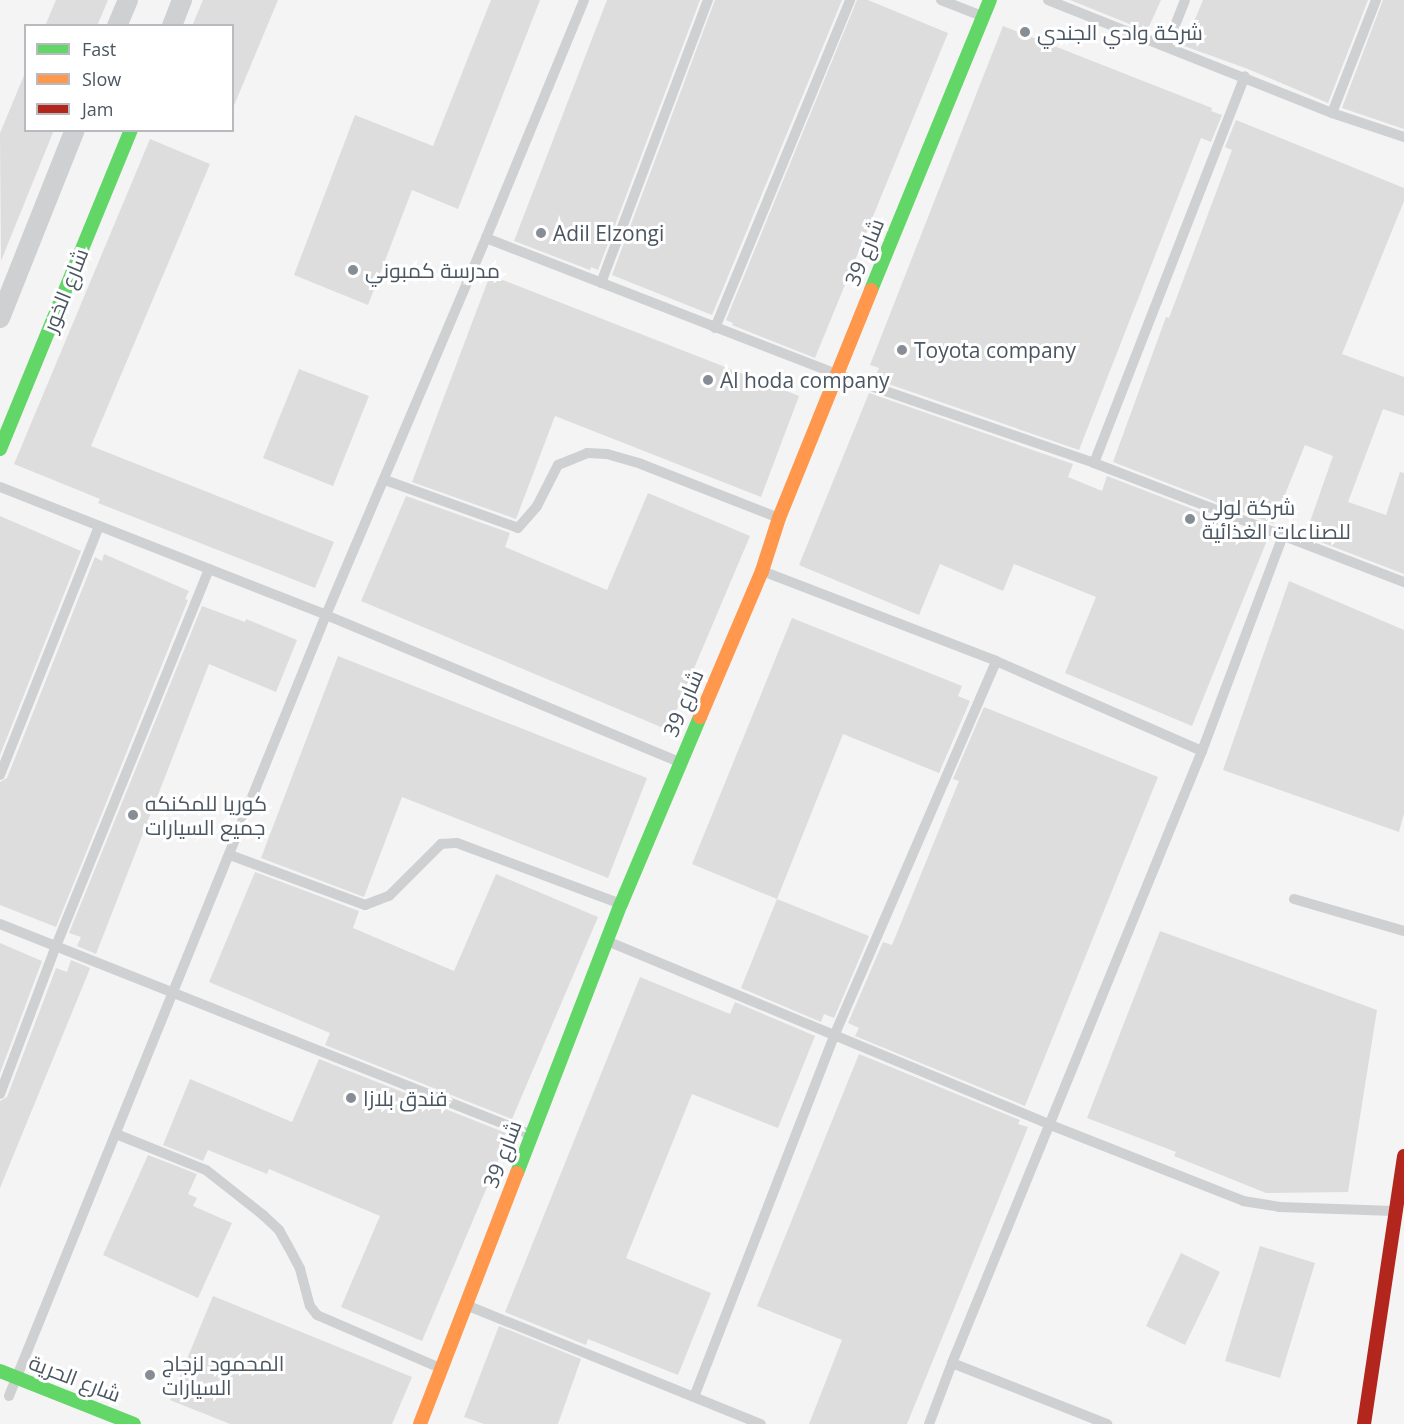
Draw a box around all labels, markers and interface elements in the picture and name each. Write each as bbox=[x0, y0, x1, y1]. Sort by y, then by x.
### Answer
place label: شركة وادي الجندي bbox=[1037, 19, 1203, 45]
legend bbox=[24, 24, 234, 132]
marker: شركة وادي الجندي bbox=[1018, 25, 1032, 39]
text: Fast bbox=[82, 37, 116, 61]
text: Slow bbox=[82, 67, 121, 91]
text: Jam bbox=[82, 97, 114, 121]
street label: شارع 39 bbox=[839, 215, 889, 289]
place label: Adil Elzongi bbox=[553, 220, 664, 246]
marker: Adil Elzongi bbox=[534, 226, 548, 240]
street label: شارع الخور bbox=[37, 245, 93, 335]
place label: مدرسة كمبوني bbox=[365, 257, 500, 283]
marker: مدرسة كمبوني bbox=[346, 263, 360, 277]
place label: Toyota company bbox=[914, 337, 1076, 363]
marker: Toyota company bbox=[895, 343, 909, 357]
place label: Al hoda company bbox=[720, 367, 890, 393]
marker: Al hoda company bbox=[701, 373, 715, 387]
place label: شركة لولي للصناعات الغذائية bbox=[1202, 494, 1351, 544]
marker: شركة لولي للصناعات الغذائية bbox=[1183, 512, 1197, 526]
street label: شارع 39 bbox=[658, 666, 708, 740]
place label: كوريا للمكنكه جميع السيارات bbox=[145, 790, 267, 840]
marker: كوريا للمكنكه جميع السيارات bbox=[126, 808, 140, 822]
place label: فندق بلازا bbox=[363, 1085, 448, 1111]
marker: فندق بلازا bbox=[344, 1091, 358, 1105]
street label: شارع 39 bbox=[478, 1117, 526, 1191]
street label: شارع الحرية bbox=[26, 1349, 124, 1407]
place label: المحمود لزجاج السيارات bbox=[162, 1350, 284, 1400]
marker: المحمود لزجاج السيارات bbox=[143, 1368, 157, 1382]

